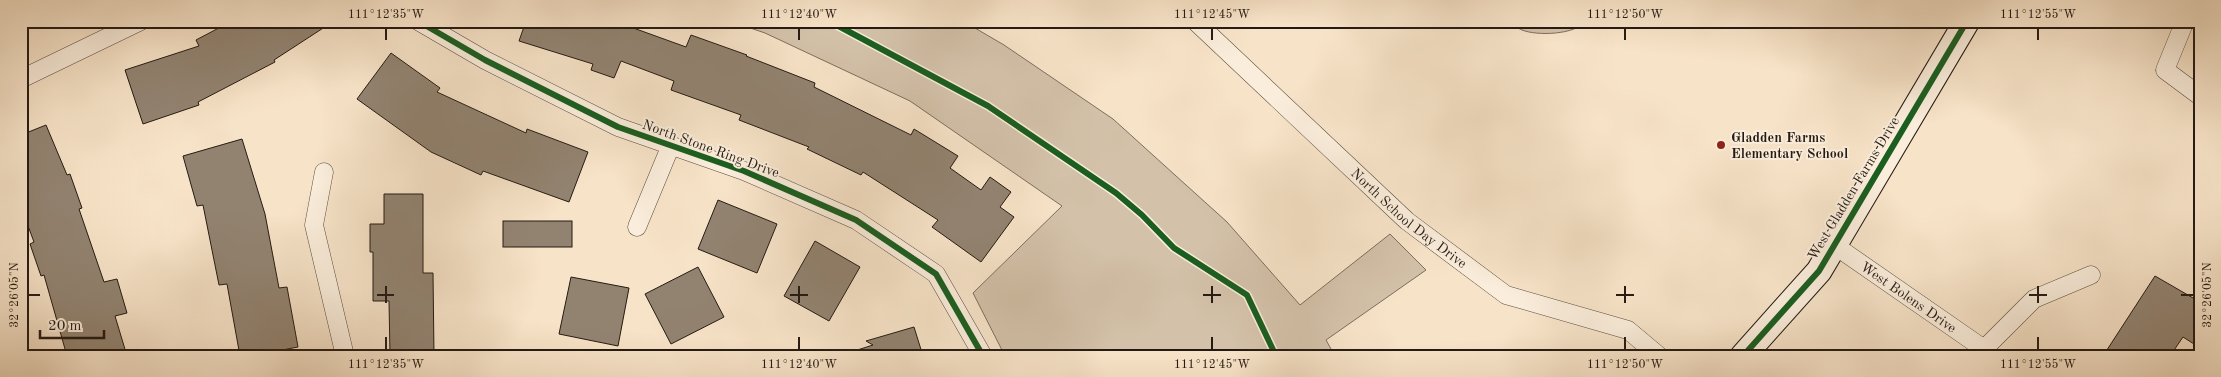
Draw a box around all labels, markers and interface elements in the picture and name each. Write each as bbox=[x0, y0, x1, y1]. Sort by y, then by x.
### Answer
text: 111°12'35"W bbox=[348, 8, 424, 21]
text: 111°12'45"W bbox=[1174, 8, 1250, 21]
text: 111°12'50"W bbox=[1587, 8, 1663, 21]
text: 111°12'55"W bbox=[2000, 8, 2076, 21]
text: 111°12'40"W bbox=[761, 9, 837, 21]
street label: West Gladden Farms Drive bbox=[1806, 115, 1902, 263]
street label: North Stone Ring Drive bbox=[640, 118, 781, 180]
place label: Gladden Farms Elementary School bbox=[1731, 131, 1848, 161]
marker: Gladden Farms Elementary School bbox=[1715, 139, 1727, 151]
street label: North School Day Drive bbox=[1348, 166, 1469, 271]
street label: West Bolens Drive bbox=[1858, 260, 1959, 336]
text: 32°26'05"N bbox=[8, 262, 21, 328]
text: 32°26'05"N bbox=[2201, 262, 2214, 328]
scale bar bbox=[40, 307, 104, 339]
text: 20 m bbox=[48, 319, 82, 334]
text: 111°12'35"W bbox=[348, 358, 424, 371]
text: 111°12'45"W bbox=[1174, 358, 1250, 371]
text: 111°12'50"W bbox=[1587, 358, 1663, 371]
text: 111°12'55"W bbox=[2000, 358, 2076, 371]
text: 111°12'40"W bbox=[761, 359, 837, 371]

